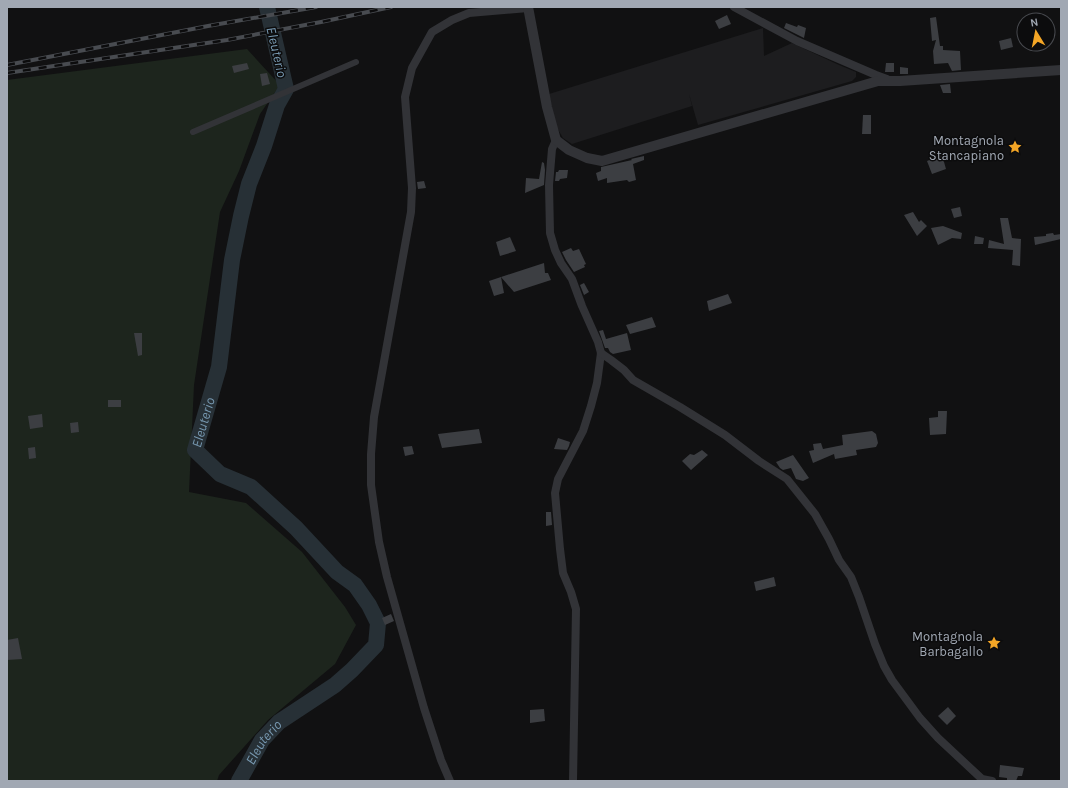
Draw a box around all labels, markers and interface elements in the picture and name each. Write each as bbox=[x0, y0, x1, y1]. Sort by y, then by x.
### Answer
north arrow bbox=[1016, 12, 1056, 52]
text: N bbox=[1029, 16, 1039, 30]
water label: Eleuterio bbox=[262, 25, 291, 79]
place label: Montagnola Stancapiano bbox=[929, 133, 1004, 163]
place icon: Montagnola Stancapiano bbox=[1007, 139, 1023, 155]
water label: Eleuterio bbox=[188, 395, 219, 450]
place label: Montagnola Barbagallo bbox=[912, 629, 983, 659]
place icon: Montagnola Barbagallo bbox=[986, 635, 1002, 651]
water label: Eleuterio bbox=[242, 716, 286, 768]

